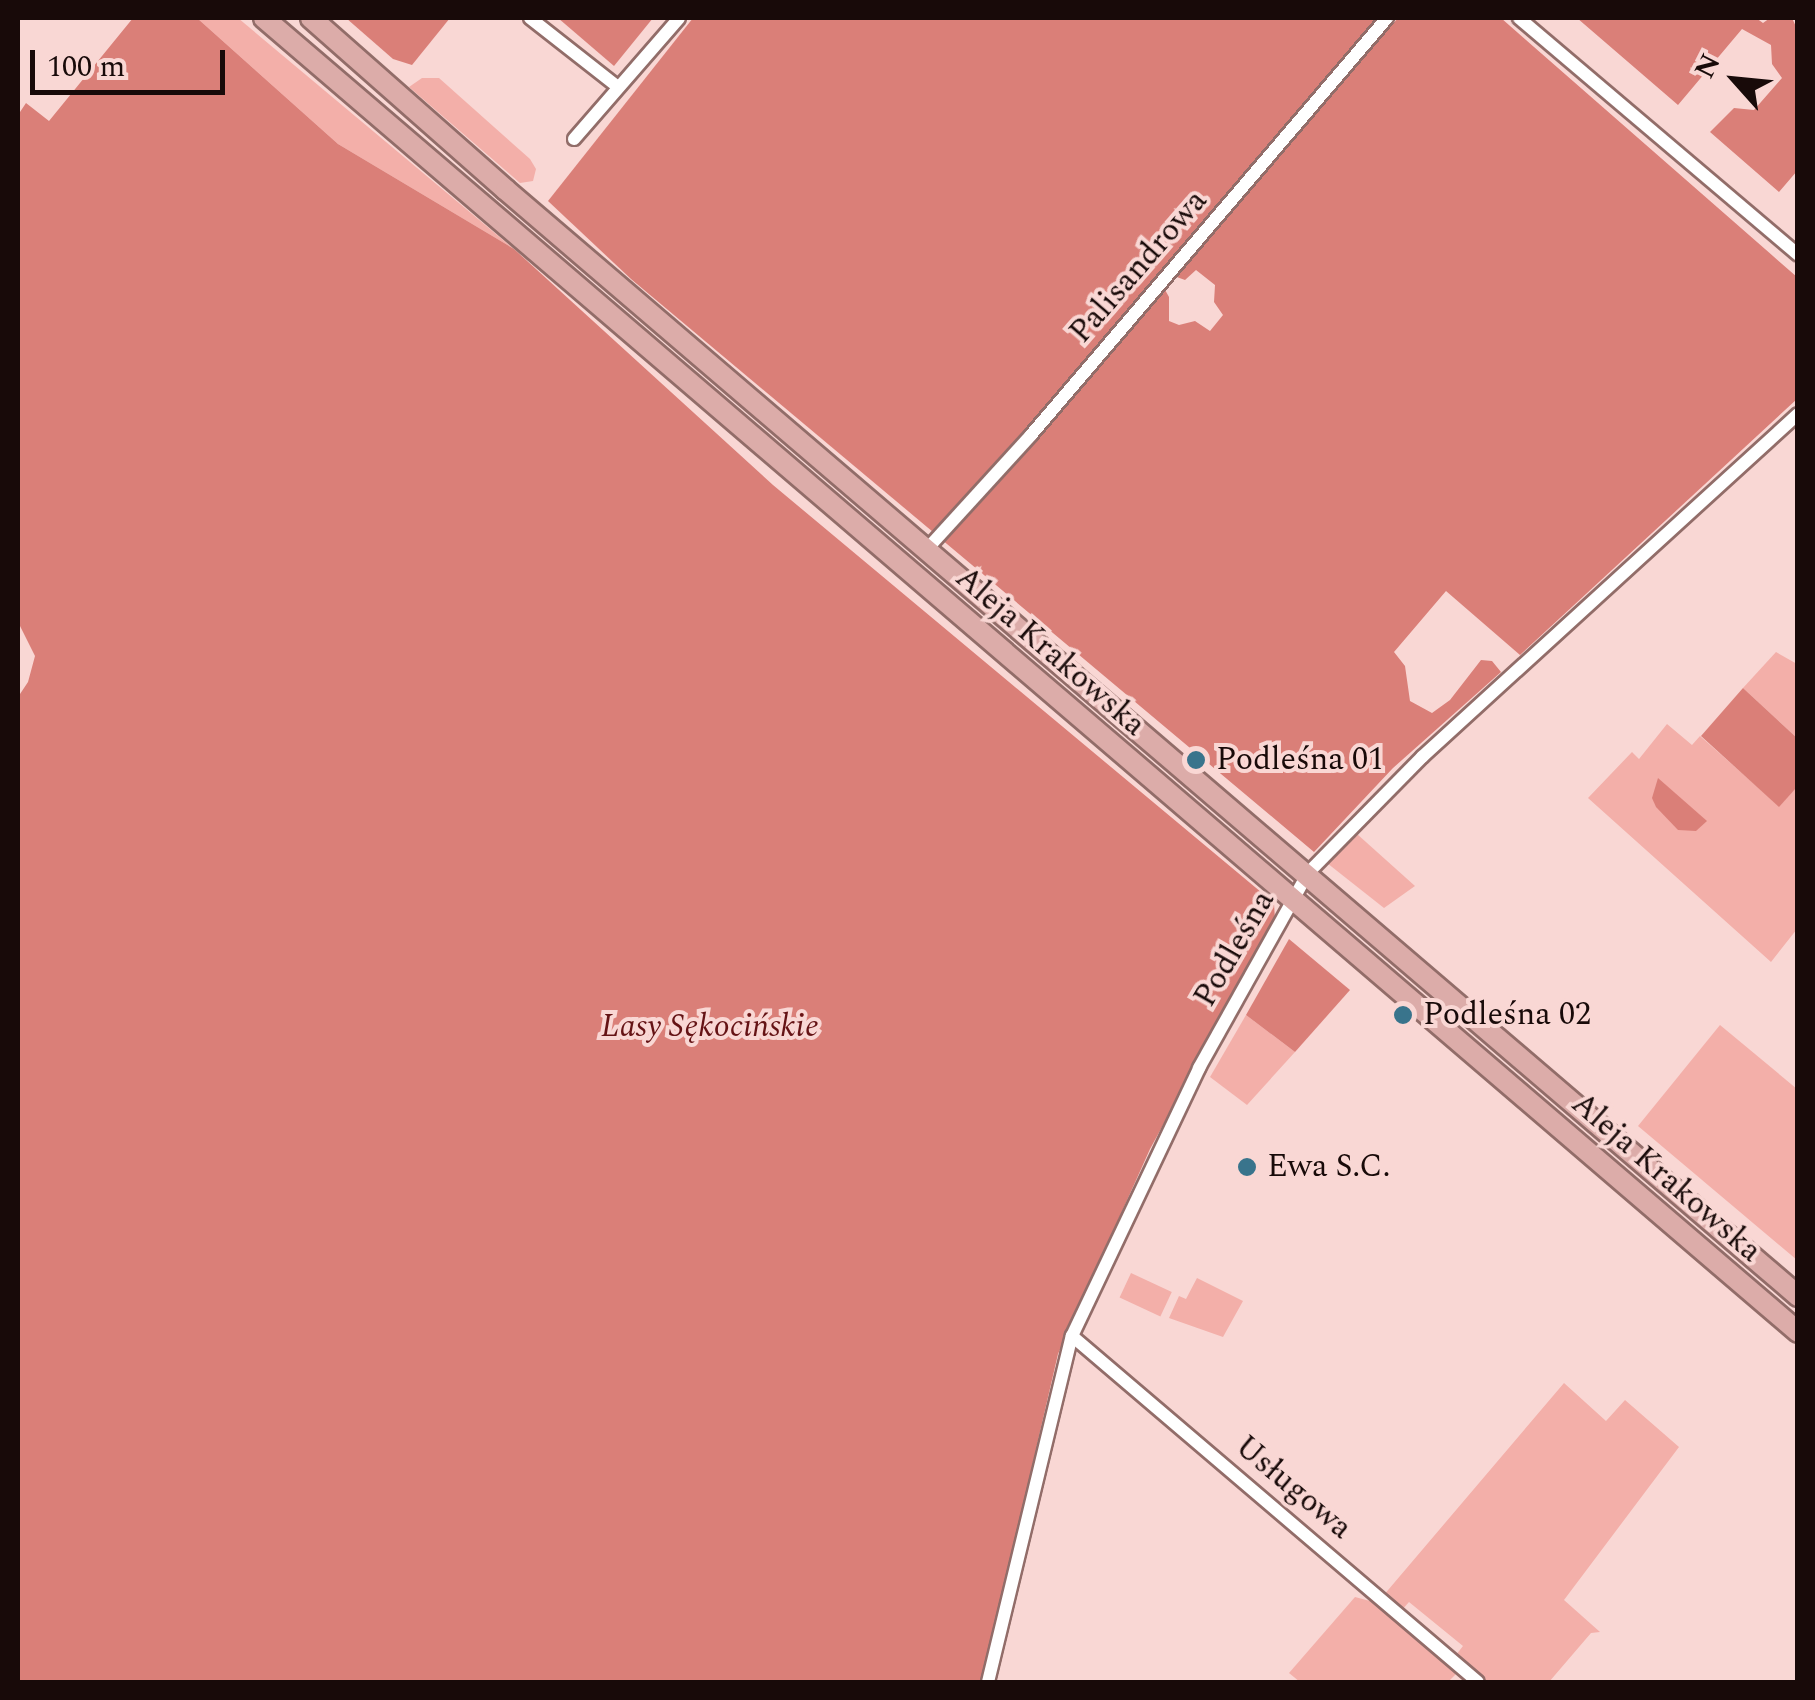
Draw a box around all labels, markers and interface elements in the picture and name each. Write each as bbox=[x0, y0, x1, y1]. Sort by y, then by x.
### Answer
scale bar bbox=[35, 30, 230, 92]
north arrow bbox=[1685, 30, 1785, 130]
text: 100 m bbox=[47, 44, 125, 90]
text: N bbox=[1683, 46, 1732, 86]
street label: Palisandrowa bbox=[1062, 183, 1216, 351]
street label: Aleja Krakowska bbox=[947, 559, 1153, 745]
place label: Podleśna 01 bbox=[1216, 741, 1384, 779]
marker: Podleśna 01 bbox=[1185, 749, 1207, 771]
street label: Podleśna bbox=[1186, 884, 1284, 1014]
place label: Podleśna 02 bbox=[1423, 996, 1591, 1034]
marker: Podleśna 02 bbox=[1392, 1004, 1414, 1026]
park label: Lasy Sękocińskie bbox=[601, 1008, 819, 1046]
street label: Aleja Krakowska bbox=[1563, 1085, 1769, 1271]
place label: Ewa S.C. bbox=[1267, 1148, 1391, 1186]
marker: Ewa S.C. bbox=[1236, 1156, 1258, 1178]
street label: Usługowa bbox=[1227, 1428, 1359, 1548]

